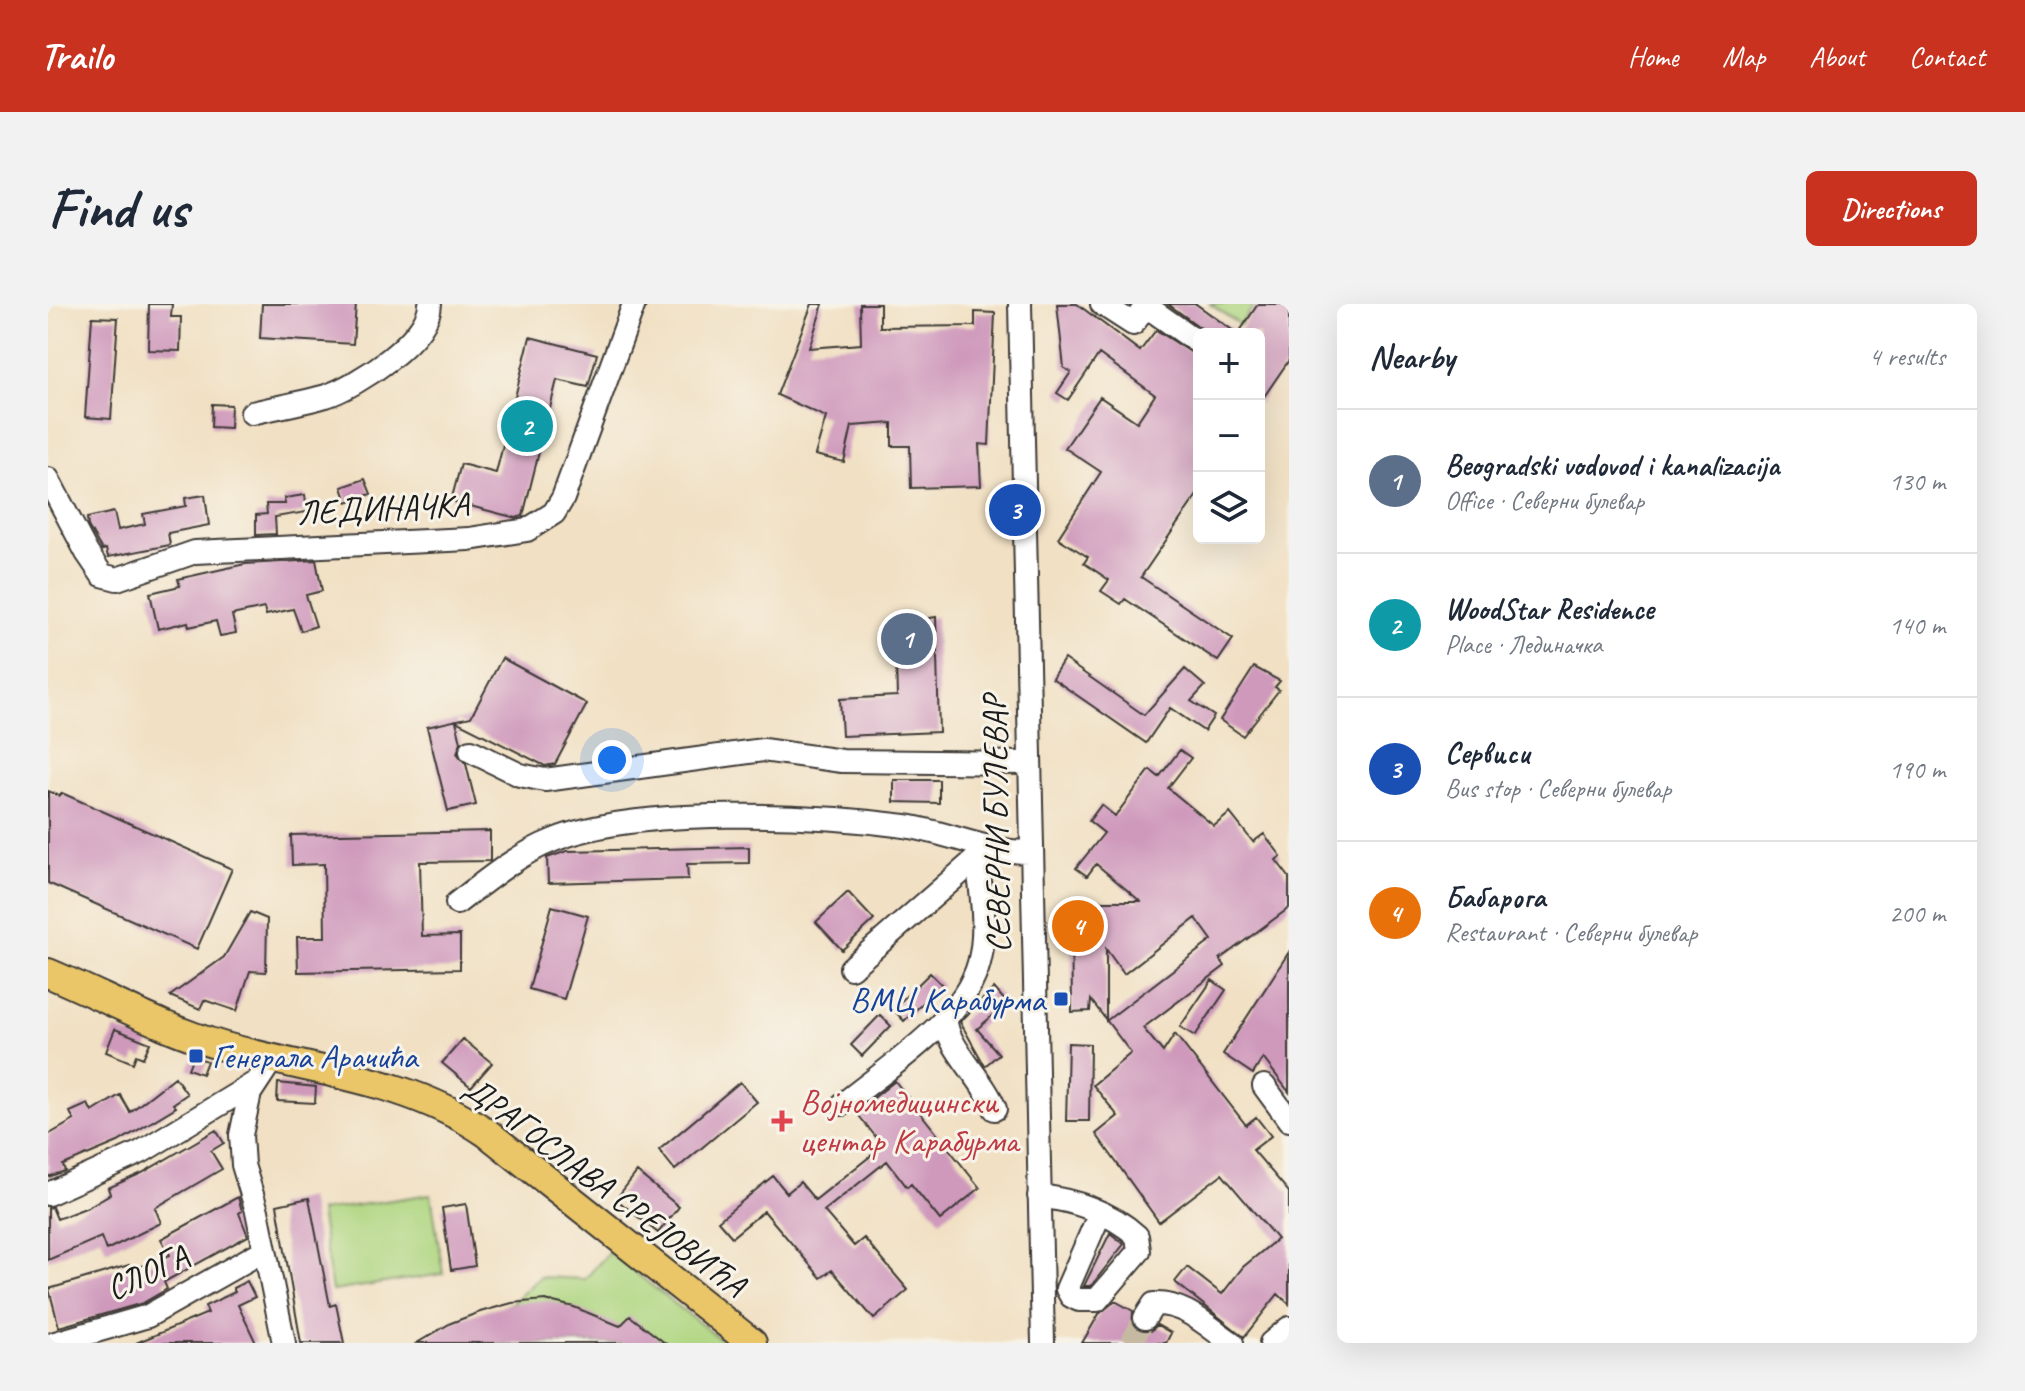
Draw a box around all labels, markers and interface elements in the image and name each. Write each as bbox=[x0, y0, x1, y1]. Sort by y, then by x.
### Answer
text: Trailo bbox=[40, 33, 113, 80]
text: Home bbox=[1628, 39, 1678, 74]
text: Map bbox=[1722, 39, 1765, 74]
text: About bbox=[1809, 39, 1865, 74]
text: Contact bbox=[1909, 39, 1985, 74]
button: Directions bbox=[1806, 171, 1977, 246]
text: Find us bbox=[48, 173, 188, 244]
map controls bbox=[1193, 328, 1265, 544]
button: + bbox=[1193, 328, 1265, 400]
text: Nearby bbox=[1369, 335, 1455, 378]
text: 4 results bbox=[1869, 340, 1945, 373]
pin: 2 bbox=[501, 396, 553, 456]
button: − bbox=[1193, 400, 1265, 472]
text: Beogradski vodovod i kanalizacija bbox=[1445, 446, 1779, 484]
text: 1 bbox=[1389, 465, 1401, 498]
text: 130 m bbox=[1889, 465, 1945, 498]
button: layers bbox=[1193, 472, 1265, 544]
pin: 3 bbox=[989, 480, 1041, 540]
street label: ЛЕДИНАЧКА bbox=[296, 482, 472, 534]
text: Office · Северни булевар bbox=[1445, 484, 1644, 517]
text: WoodStar Residence bbox=[1445, 590, 1654, 628]
pin: 1 bbox=[881, 609, 933, 669]
text: 2 bbox=[1389, 609, 1401, 642]
text: 140 m bbox=[1889, 609, 1945, 642]
text: Place · Лединачка bbox=[1445, 628, 1602, 661]
street label: СЕВЕРНИ БУЛЕВАР bbox=[972, 691, 1020, 953]
text: Сервиси bbox=[1445, 734, 1530, 772]
your location bbox=[592, 740, 632, 780]
text: 3 bbox=[1389, 753, 1401, 786]
text: 190 m bbox=[1889, 753, 1945, 786]
text: Bus stop · Северни булевар bbox=[1445, 772, 1671, 805]
text: Бабарога bbox=[1445, 878, 1545, 916]
pin: 4 bbox=[1052, 896, 1104, 956]
text: 4 bbox=[1389, 897, 1401, 930]
text: 200 m bbox=[1889, 897, 1945, 930]
text: Restaurant · Северни булевар bbox=[1445, 916, 1697, 949]
place label: ВМЦ Карабурма bbox=[850, 978, 1047, 1021]
marker: ВМЦ Карабурма bbox=[1052, 990, 1070, 1008]
place label: Генерала Арачића bbox=[212, 1035, 419, 1078]
marker: Генерала Арачића bbox=[187, 1047, 205, 1065]
street label: ДРАГОСЛАВА СРЕЈОВИЋА bbox=[456, 1066, 756, 1307]
place label: Војномедицински центар Карабурма bbox=[800, 1080, 1021, 1162]
marker: Војномедицински центар Карабурма bbox=[771, 1110, 793, 1132]
street label: СЛОГА bbox=[99, 1234, 196, 1310]

